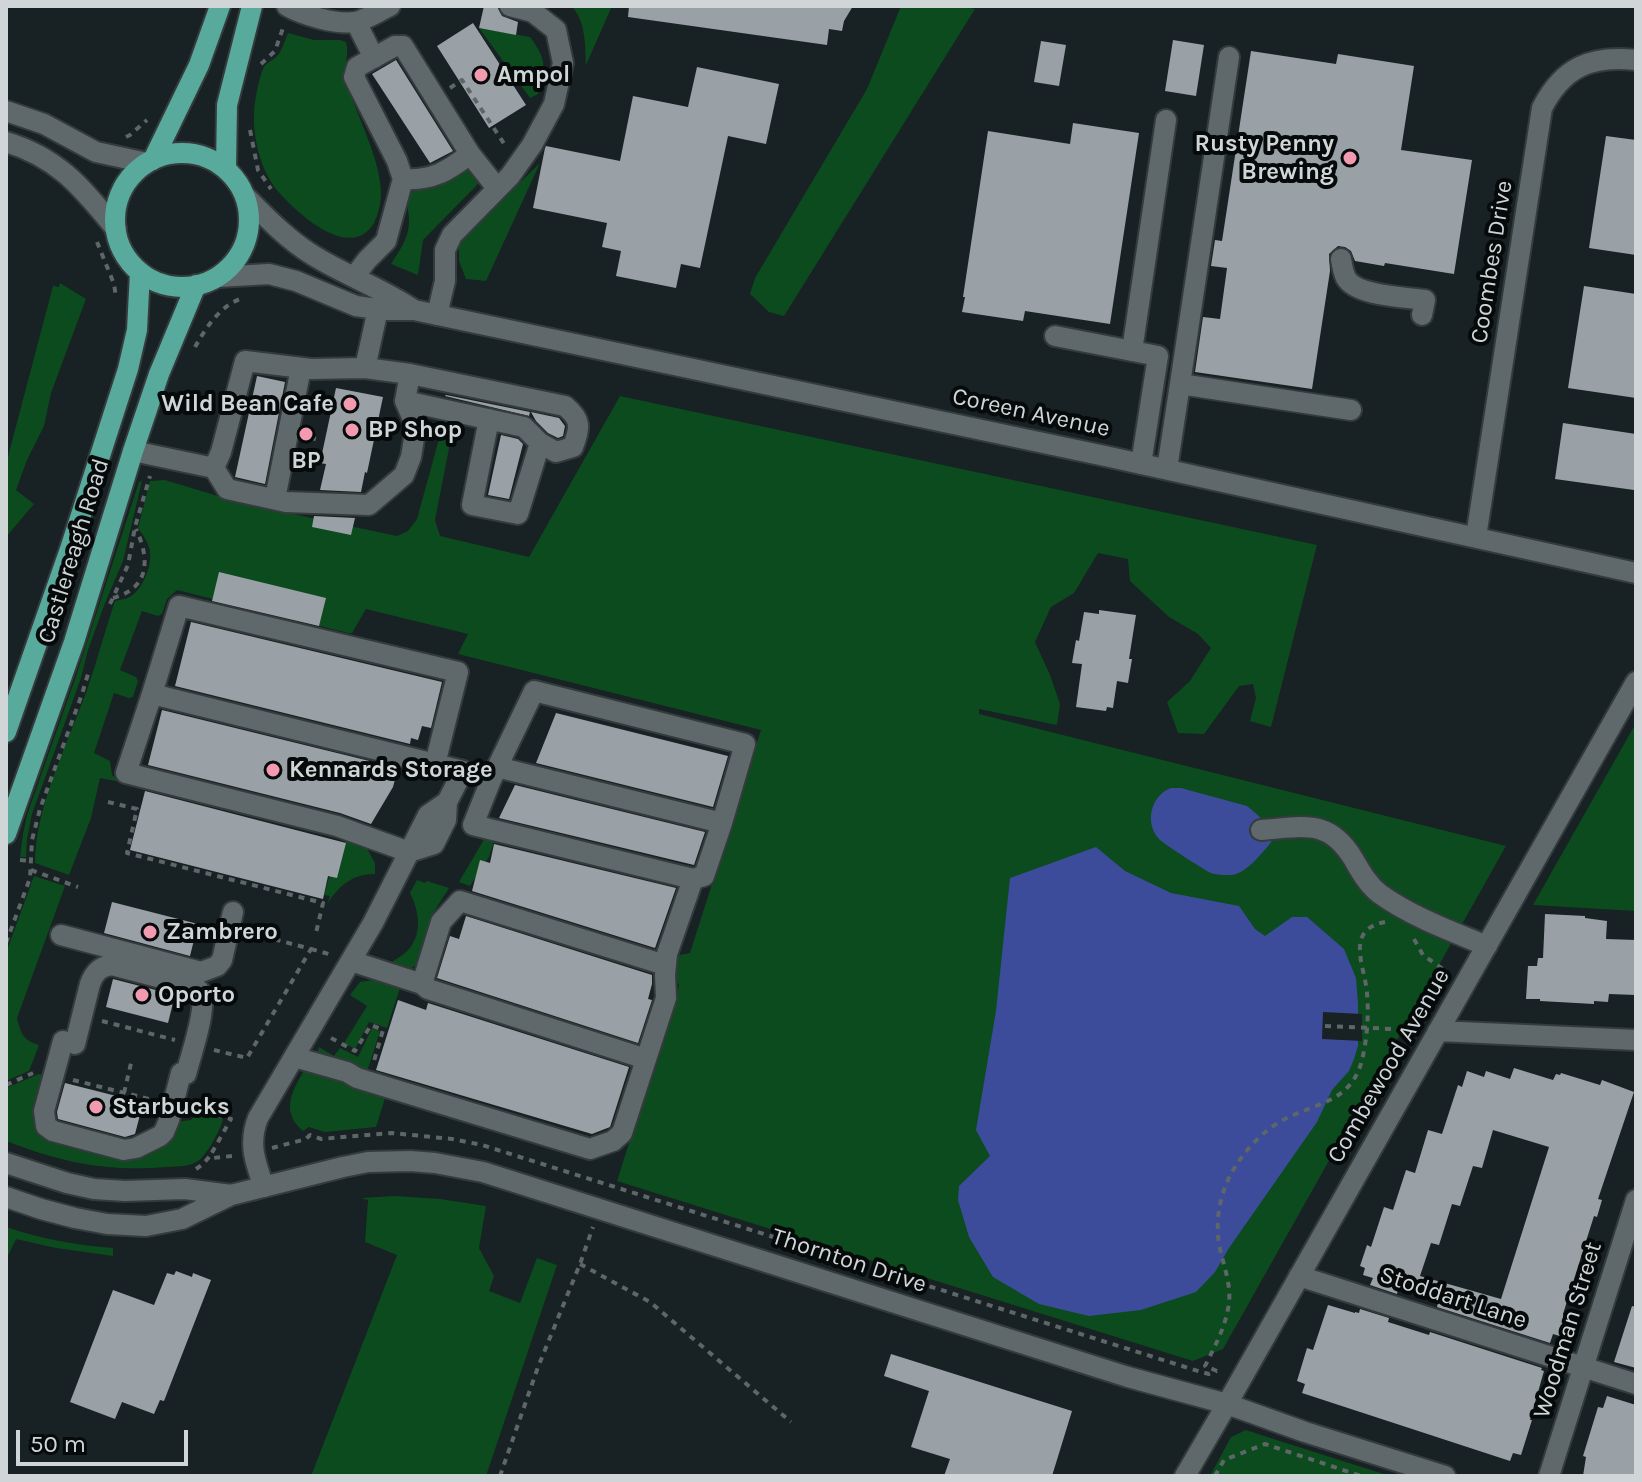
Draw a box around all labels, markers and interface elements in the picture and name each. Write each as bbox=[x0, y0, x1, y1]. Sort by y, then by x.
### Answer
place label: Ampol bbox=[497, 61, 570, 89]
marker: Ampol bbox=[472, 66, 490, 84]
place label: Rusty Penny Brewing bbox=[1195, 130, 1334, 186]
marker: Rusty Penny Brewing bbox=[1341, 149, 1359, 167]
street label: Coombes Drive bbox=[1465, 179, 1519, 345]
street label: Coreen Avenue bbox=[950, 382, 1112, 444]
place label: Wild Bean Cafe bbox=[161, 390, 334, 418]
marker: Wild Bean Cafe bbox=[341, 395, 359, 413]
place label: BP Shop bbox=[368, 416, 462, 444]
marker: BP Shop bbox=[343, 421, 361, 439]
marker: BP bbox=[297, 425, 315, 443]
place label: BP bbox=[291, 447, 321, 475]
street label: Castlereagh Road bbox=[32, 455, 116, 647]
place label: Kennards Storage bbox=[289, 756, 493, 784]
marker: Kennards Storage bbox=[264, 761, 282, 779]
place label: Zambrero bbox=[166, 918, 278, 946]
marker: Zambrero bbox=[141, 923, 159, 941]
street label: Combewood Avenue bbox=[1322, 964, 1456, 1168]
place label: Oporto bbox=[158, 981, 235, 1009]
marker: Oporto bbox=[133, 986, 151, 1004]
place label: Starbucks bbox=[112, 1093, 230, 1121]
marker: Starbucks bbox=[87, 1098, 105, 1116]
street label: Thornton Drive bbox=[768, 1222, 930, 1300]
street label: Woodman Street bbox=[1527, 1238, 1609, 1422]
street label: Stoddart Lane bbox=[1376, 1261, 1530, 1335]
scale bar bbox=[20, 1414, 192, 1464]
text: 50 m bbox=[30, 1430, 86, 1458]

